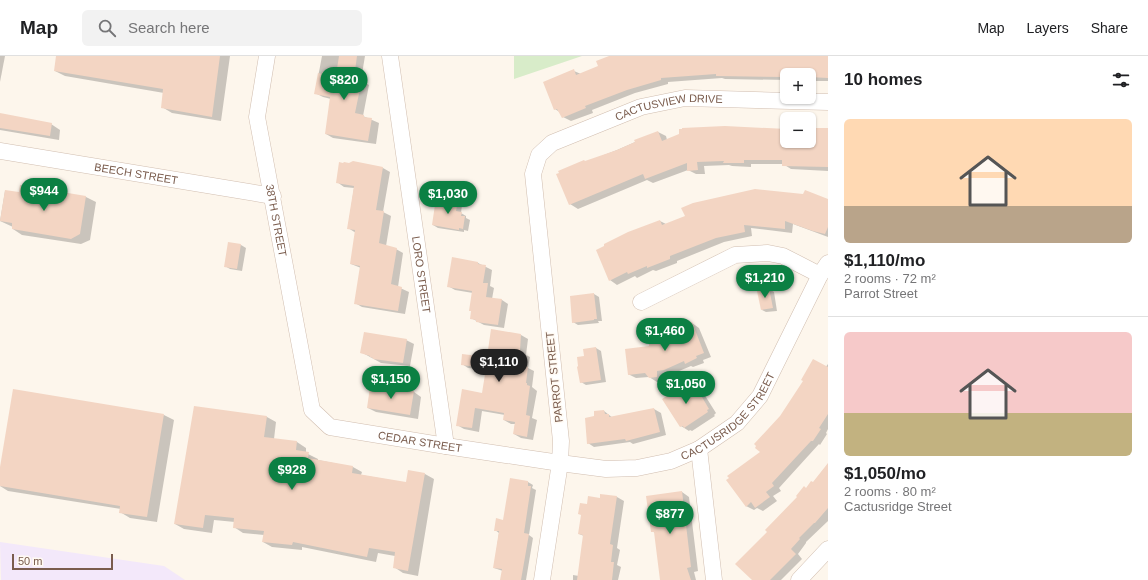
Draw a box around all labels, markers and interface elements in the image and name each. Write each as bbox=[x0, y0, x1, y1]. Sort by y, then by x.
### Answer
search box bbox=[82, 10, 362, 46]
text: Map bbox=[20, 17, 58, 38]
icon: search bbox=[96, 17, 118, 39]
text: Search here bbox=[128, 19, 210, 36]
text: Map bbox=[977, 20, 1005, 36]
text: Layers bbox=[1027, 20, 1069, 36]
text: Share bbox=[1091, 20, 1128, 36]
pin: $820 bbox=[320, 67, 368, 101]
map controls bbox=[780, 68, 816, 148]
button: + bbox=[780, 68, 816, 104]
icon: filters bbox=[1110, 69, 1132, 91]
text: 10 homes bbox=[844, 70, 922, 89]
text: $820 bbox=[330, 72, 358, 87]
street label: CACTUSVIEW DRIVE bbox=[613, 92, 723, 123]
button: − bbox=[780, 112, 816, 148]
icon: home bbox=[952, 145, 1024, 217]
street label: BEECH STREET bbox=[94, 161, 179, 186]
pin: $944 bbox=[20, 178, 68, 212]
pin: $1,030 bbox=[415, 181, 481, 215]
text: $944 bbox=[30, 183, 58, 198]
street label: 38TH STREET bbox=[264, 183, 289, 258]
text: $1,030 bbox=[428, 186, 468, 201]
street label: LORO STREET bbox=[410, 235, 433, 314]
text: $1,110/mo bbox=[844, 251, 925, 270]
pin: $1,210 bbox=[732, 265, 798, 299]
text: $1,210 bbox=[745, 270, 785, 285]
text: 2 rooms · 72 m² bbox=[844, 271, 936, 286]
text: Parrot Street bbox=[844, 286, 918, 301]
pin: $1,460 bbox=[632, 318, 698, 352]
text: $1,460 bbox=[645, 323, 685, 338]
street label: PARROT STREET bbox=[543, 331, 565, 423]
pin: $1,110 bbox=[466, 349, 532, 383]
text: $1,110 bbox=[479, 354, 519, 369]
icon: home bbox=[952, 358, 1024, 430]
pin: $1,150 bbox=[358, 366, 424, 400]
street label: CACTUSRIDGE STREET bbox=[679, 370, 777, 462]
text: $1,150 bbox=[371, 371, 411, 386]
pin: $1,050 bbox=[653, 371, 719, 405]
text: $1,050 bbox=[666, 376, 706, 391]
street label: CEDAR STREET bbox=[377, 429, 463, 454]
pin: $928 bbox=[268, 457, 316, 491]
text: $928 bbox=[278, 462, 306, 477]
text: $1,050/mo bbox=[844, 464, 926, 483]
text: 2 rooms · 80 m² bbox=[844, 484, 936, 499]
text: Cactusridge Street bbox=[844, 499, 952, 514]
pin: $877 bbox=[646, 501, 694, 535]
text: $877 bbox=[656, 506, 684, 521]
scale bar bbox=[12, 552, 113, 571]
text: 50 m bbox=[18, 555, 42, 567]

